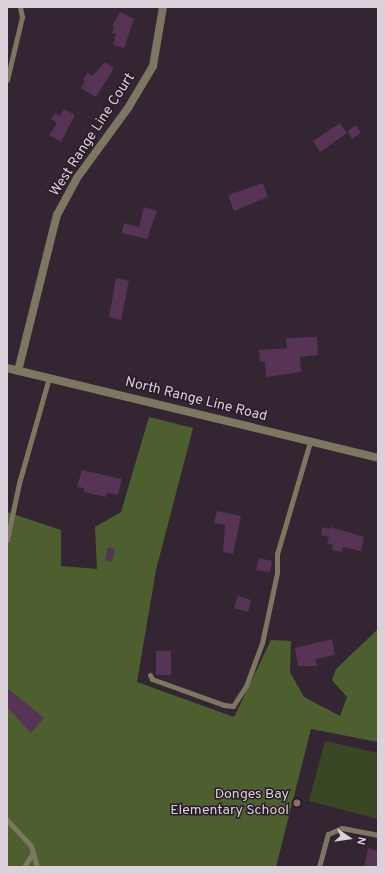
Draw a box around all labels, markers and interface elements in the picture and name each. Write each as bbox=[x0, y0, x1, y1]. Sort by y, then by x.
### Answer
street label: West Range Line Court bbox=[47, 70, 139, 200]
street label: North Range Line Road bbox=[123, 374, 269, 426]
place label: Donges Bay Elementary School bbox=[170, 787, 289, 820]
marker: Donges Bay Elementary School bbox=[292, 798, 302, 808]
north arrow bbox=[329, 818, 369, 858]
text: N bbox=[353, 835, 368, 846]

